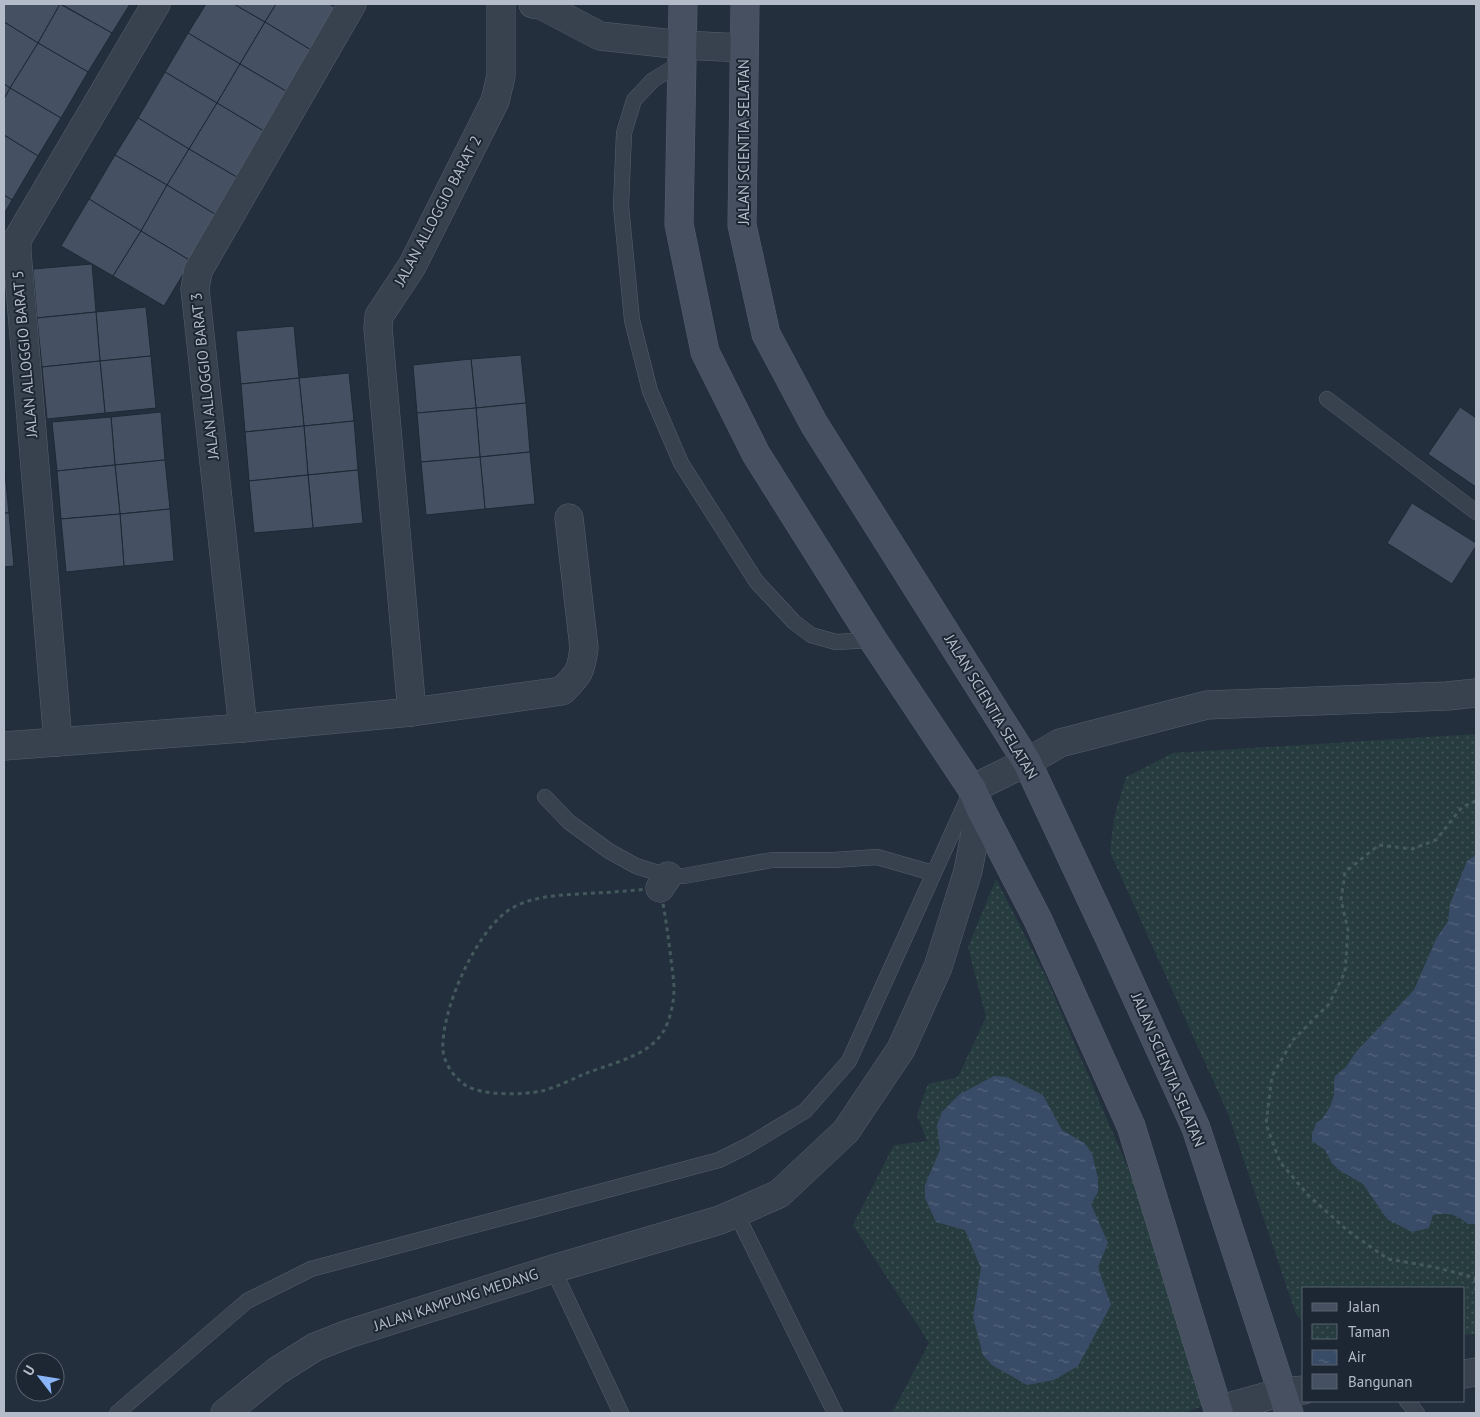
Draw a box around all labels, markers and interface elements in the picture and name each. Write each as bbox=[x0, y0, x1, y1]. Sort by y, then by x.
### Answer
street label: JALAN SCIENTIA SELATAN bbox=[734, 59, 753, 226]
street label: JALAN ALLOGGIO BARAT 2 bbox=[389, 132, 485, 290]
street label: JALAN ALLOGGIO BARAT 5 bbox=[8, 270, 41, 439]
street label: JALAN ALLOGGIO BARAT 3 bbox=[186, 292, 223, 461]
street label: JALAN SCIENTIA SELATAN bbox=[940, 630, 1042, 783]
street label: JALAN SCIENTIA SELATAN bbox=[1127, 989, 1210, 1150]
street label: JALAN KAMPUNG MEDANG bbox=[370, 1264, 541, 1335]
legend bbox=[1302, 1287, 1465, 1402]
text: Jalan bbox=[1347, 1297, 1380, 1316]
text: Taman bbox=[1348, 1322, 1390, 1341]
text: Air bbox=[1348, 1347, 1366, 1366]
north arrow bbox=[15, 1352, 65, 1402]
text: U bbox=[19, 1362, 39, 1379]
text: Bangunan bbox=[1348, 1372, 1412, 1391]

